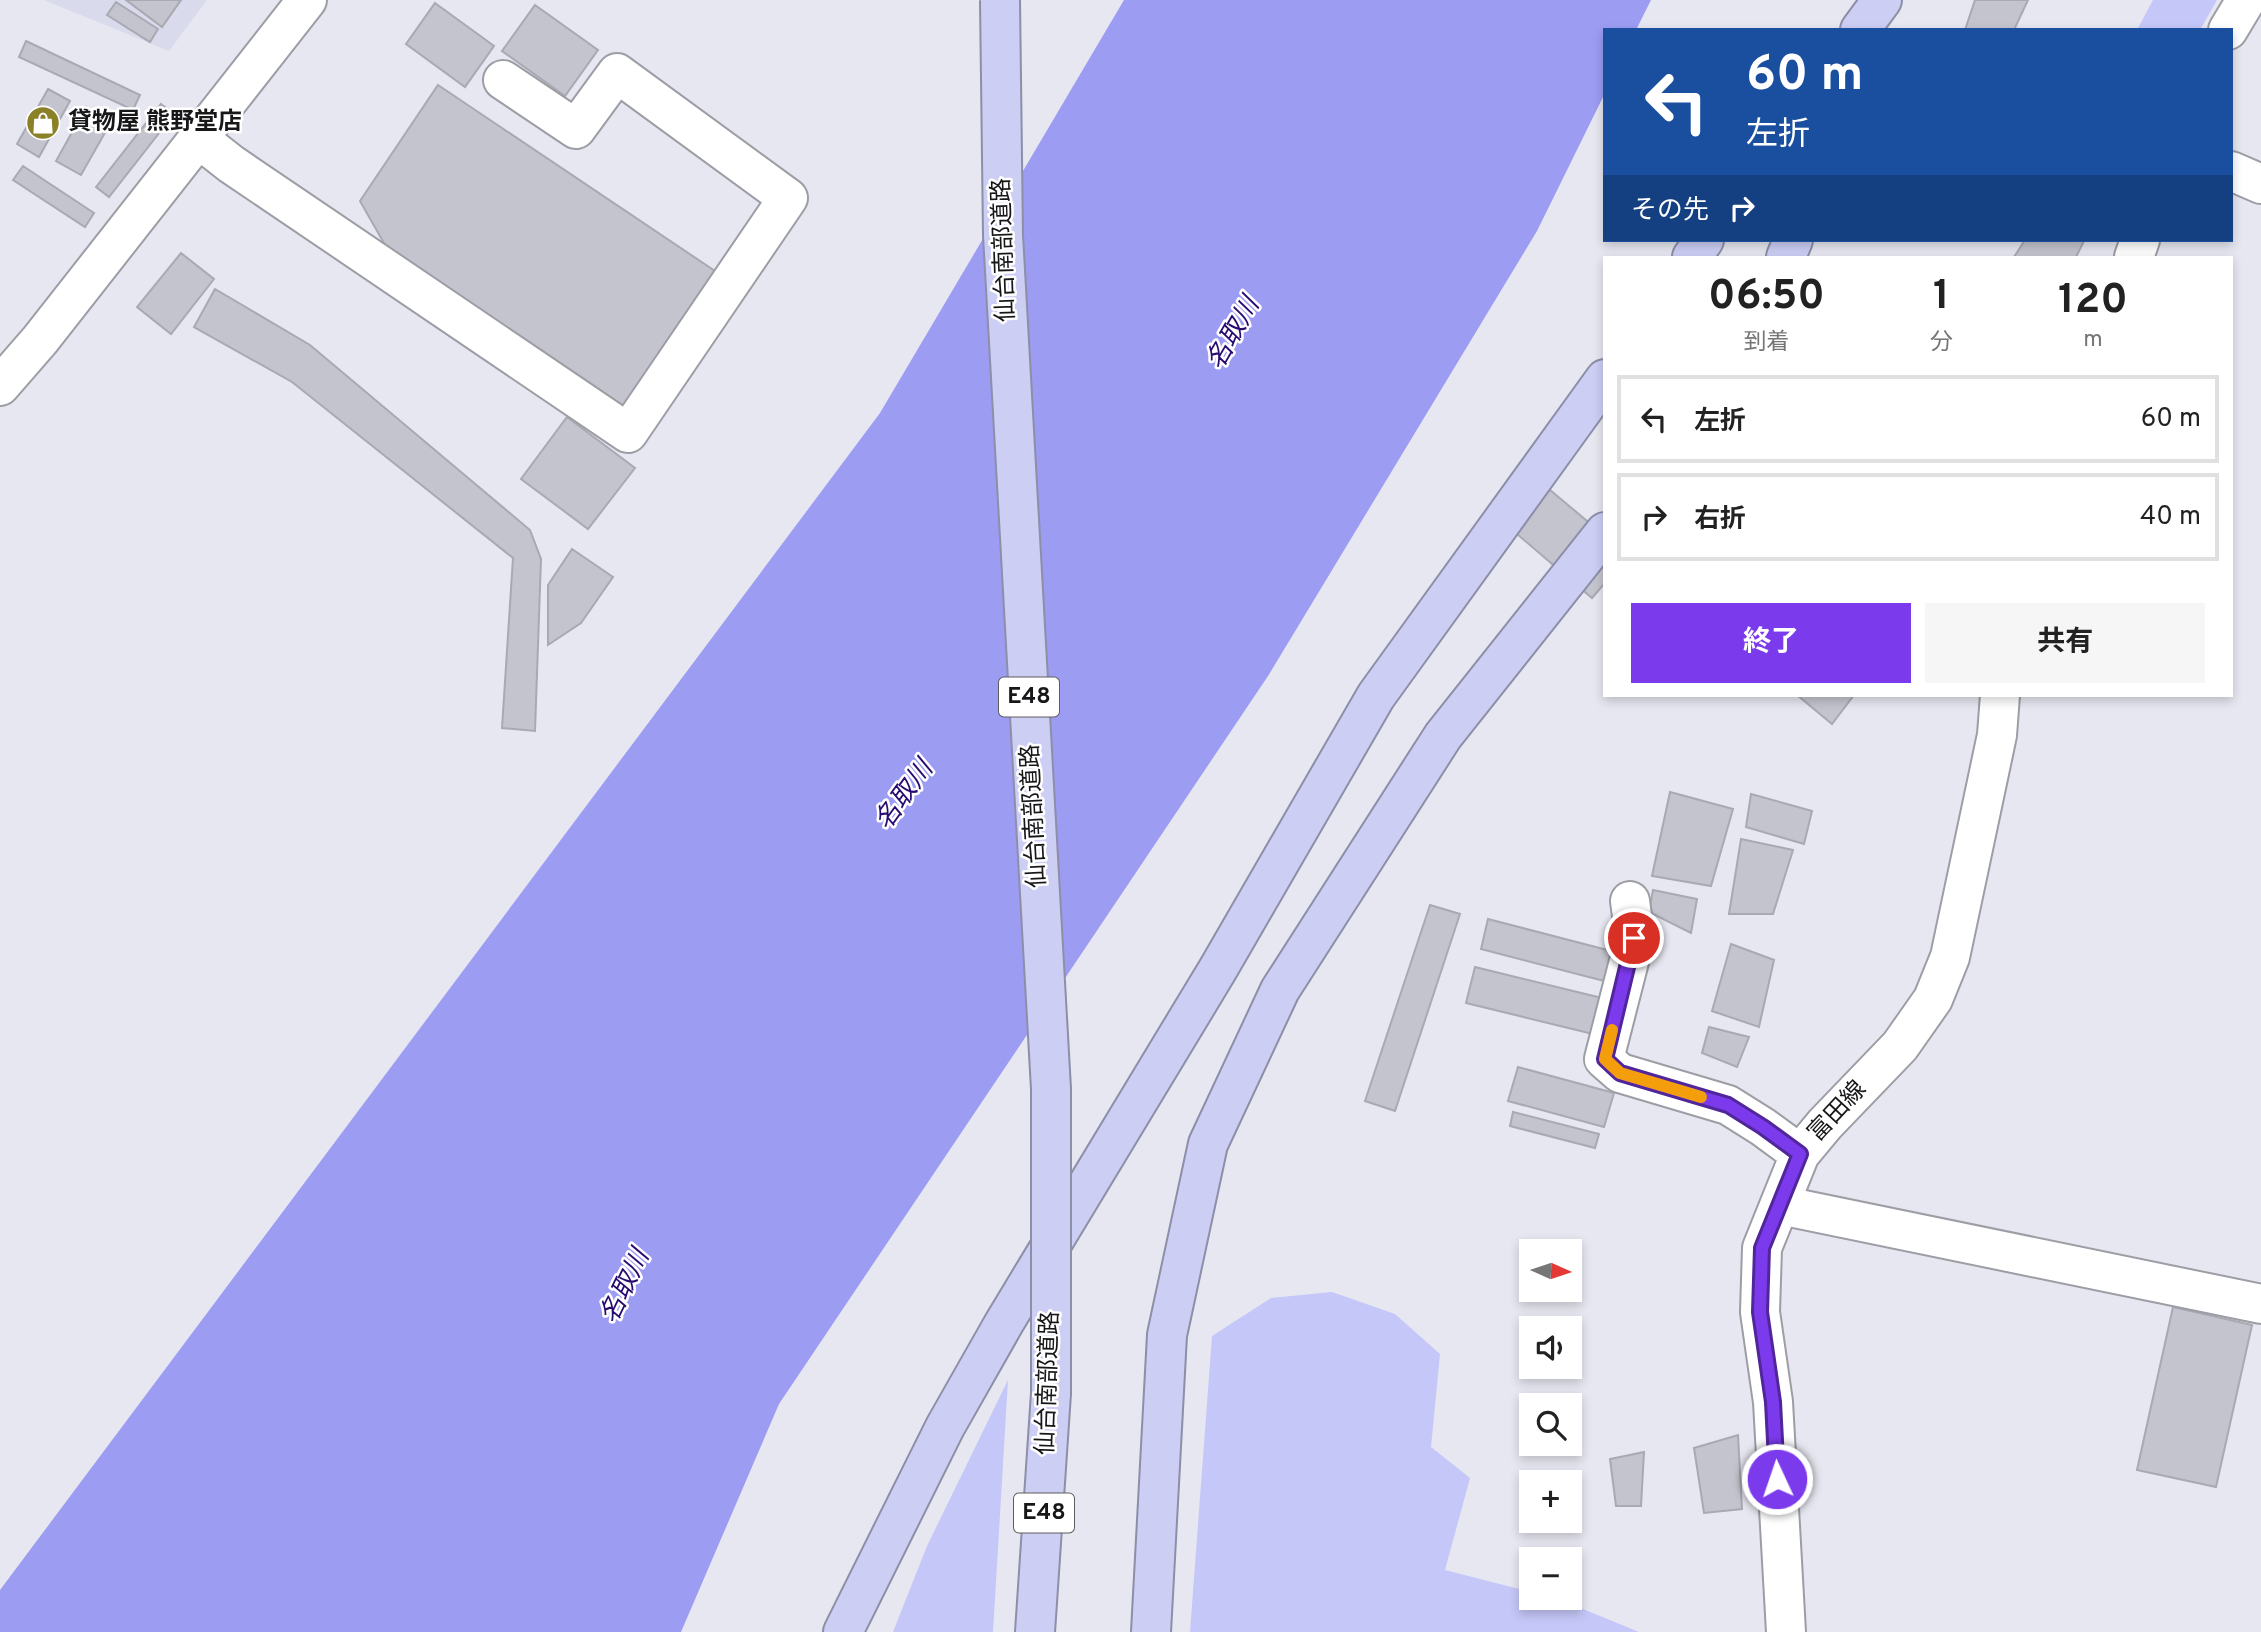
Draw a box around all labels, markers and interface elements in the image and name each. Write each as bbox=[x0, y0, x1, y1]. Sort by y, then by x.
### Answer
text: 60 m bbox=[1746, 46, 1864, 108]
icon: left bbox=[1631, 56, 1722, 147]
shop icon: 貸物屋 熊野堂店 bbox=[24, 104, 62, 142]
place label: 貸物屋 熊野堂店 bbox=[68, 108, 242, 138]
text: 左折 bbox=[1746, 116, 1810, 156]
street label: 仙台南部道路 bbox=[987, 178, 1023, 322]
icon: right bbox=[1723, 189, 1761, 227]
text: その先 bbox=[1631, 195, 1709, 228]
text: 06:50 bbox=[1708, 271, 1825, 324]
text: 1 bbox=[1933, 271, 1950, 324]
text: 120 bbox=[2058, 275, 2128, 328]
water label: 名取川 bbox=[1200, 289, 1269, 376]
text: m bbox=[2083, 326, 2103, 355]
text: 到着 bbox=[1743, 329, 1789, 358]
text: 分 bbox=[1930, 329, 1953, 358]
icon: left bbox=[1635, 400, 1673, 438]
text: 60 m bbox=[2141, 403, 2201, 436]
text: 左折 bbox=[1694, 406, 1746, 439]
icon: right bbox=[1635, 498, 1673, 536]
text: 40 m bbox=[2140, 501, 2201, 534]
text: 右折 bbox=[1694, 504, 1746, 537]
button: 終了 bbox=[1631, 603, 1911, 683]
button: 共有 bbox=[1925, 603, 2205, 683]
road number: E48 bbox=[999, 678, 1059, 716]
street label: 仙台南部道路 bbox=[1016, 743, 1054, 889]
water label: 名取川 bbox=[869, 752, 943, 837]
pin bbox=[1604, 908, 1664, 968]
icon: arrive bbox=[1615, 919, 1653, 957]
street label: 富田線 bbox=[1802, 1075, 1874, 1149]
north arrow bbox=[1519, 1239, 1582, 1302]
map controls bbox=[1519, 1239, 1582, 1610]
water label: 名取川 bbox=[594, 1242, 659, 1329]
street label: 仙台南部道路 bbox=[1031, 1311, 1067, 1455]
button: sound bbox=[1519, 1316, 1582, 1379]
button: search bbox=[1519, 1393, 1582, 1456]
position arrow bbox=[1740, 1442, 1814, 1516]
button: + bbox=[1519, 1470, 1582, 1533]
road number: E48 bbox=[1014, 1494, 1074, 1532]
button: − bbox=[1519, 1547, 1582, 1610]

